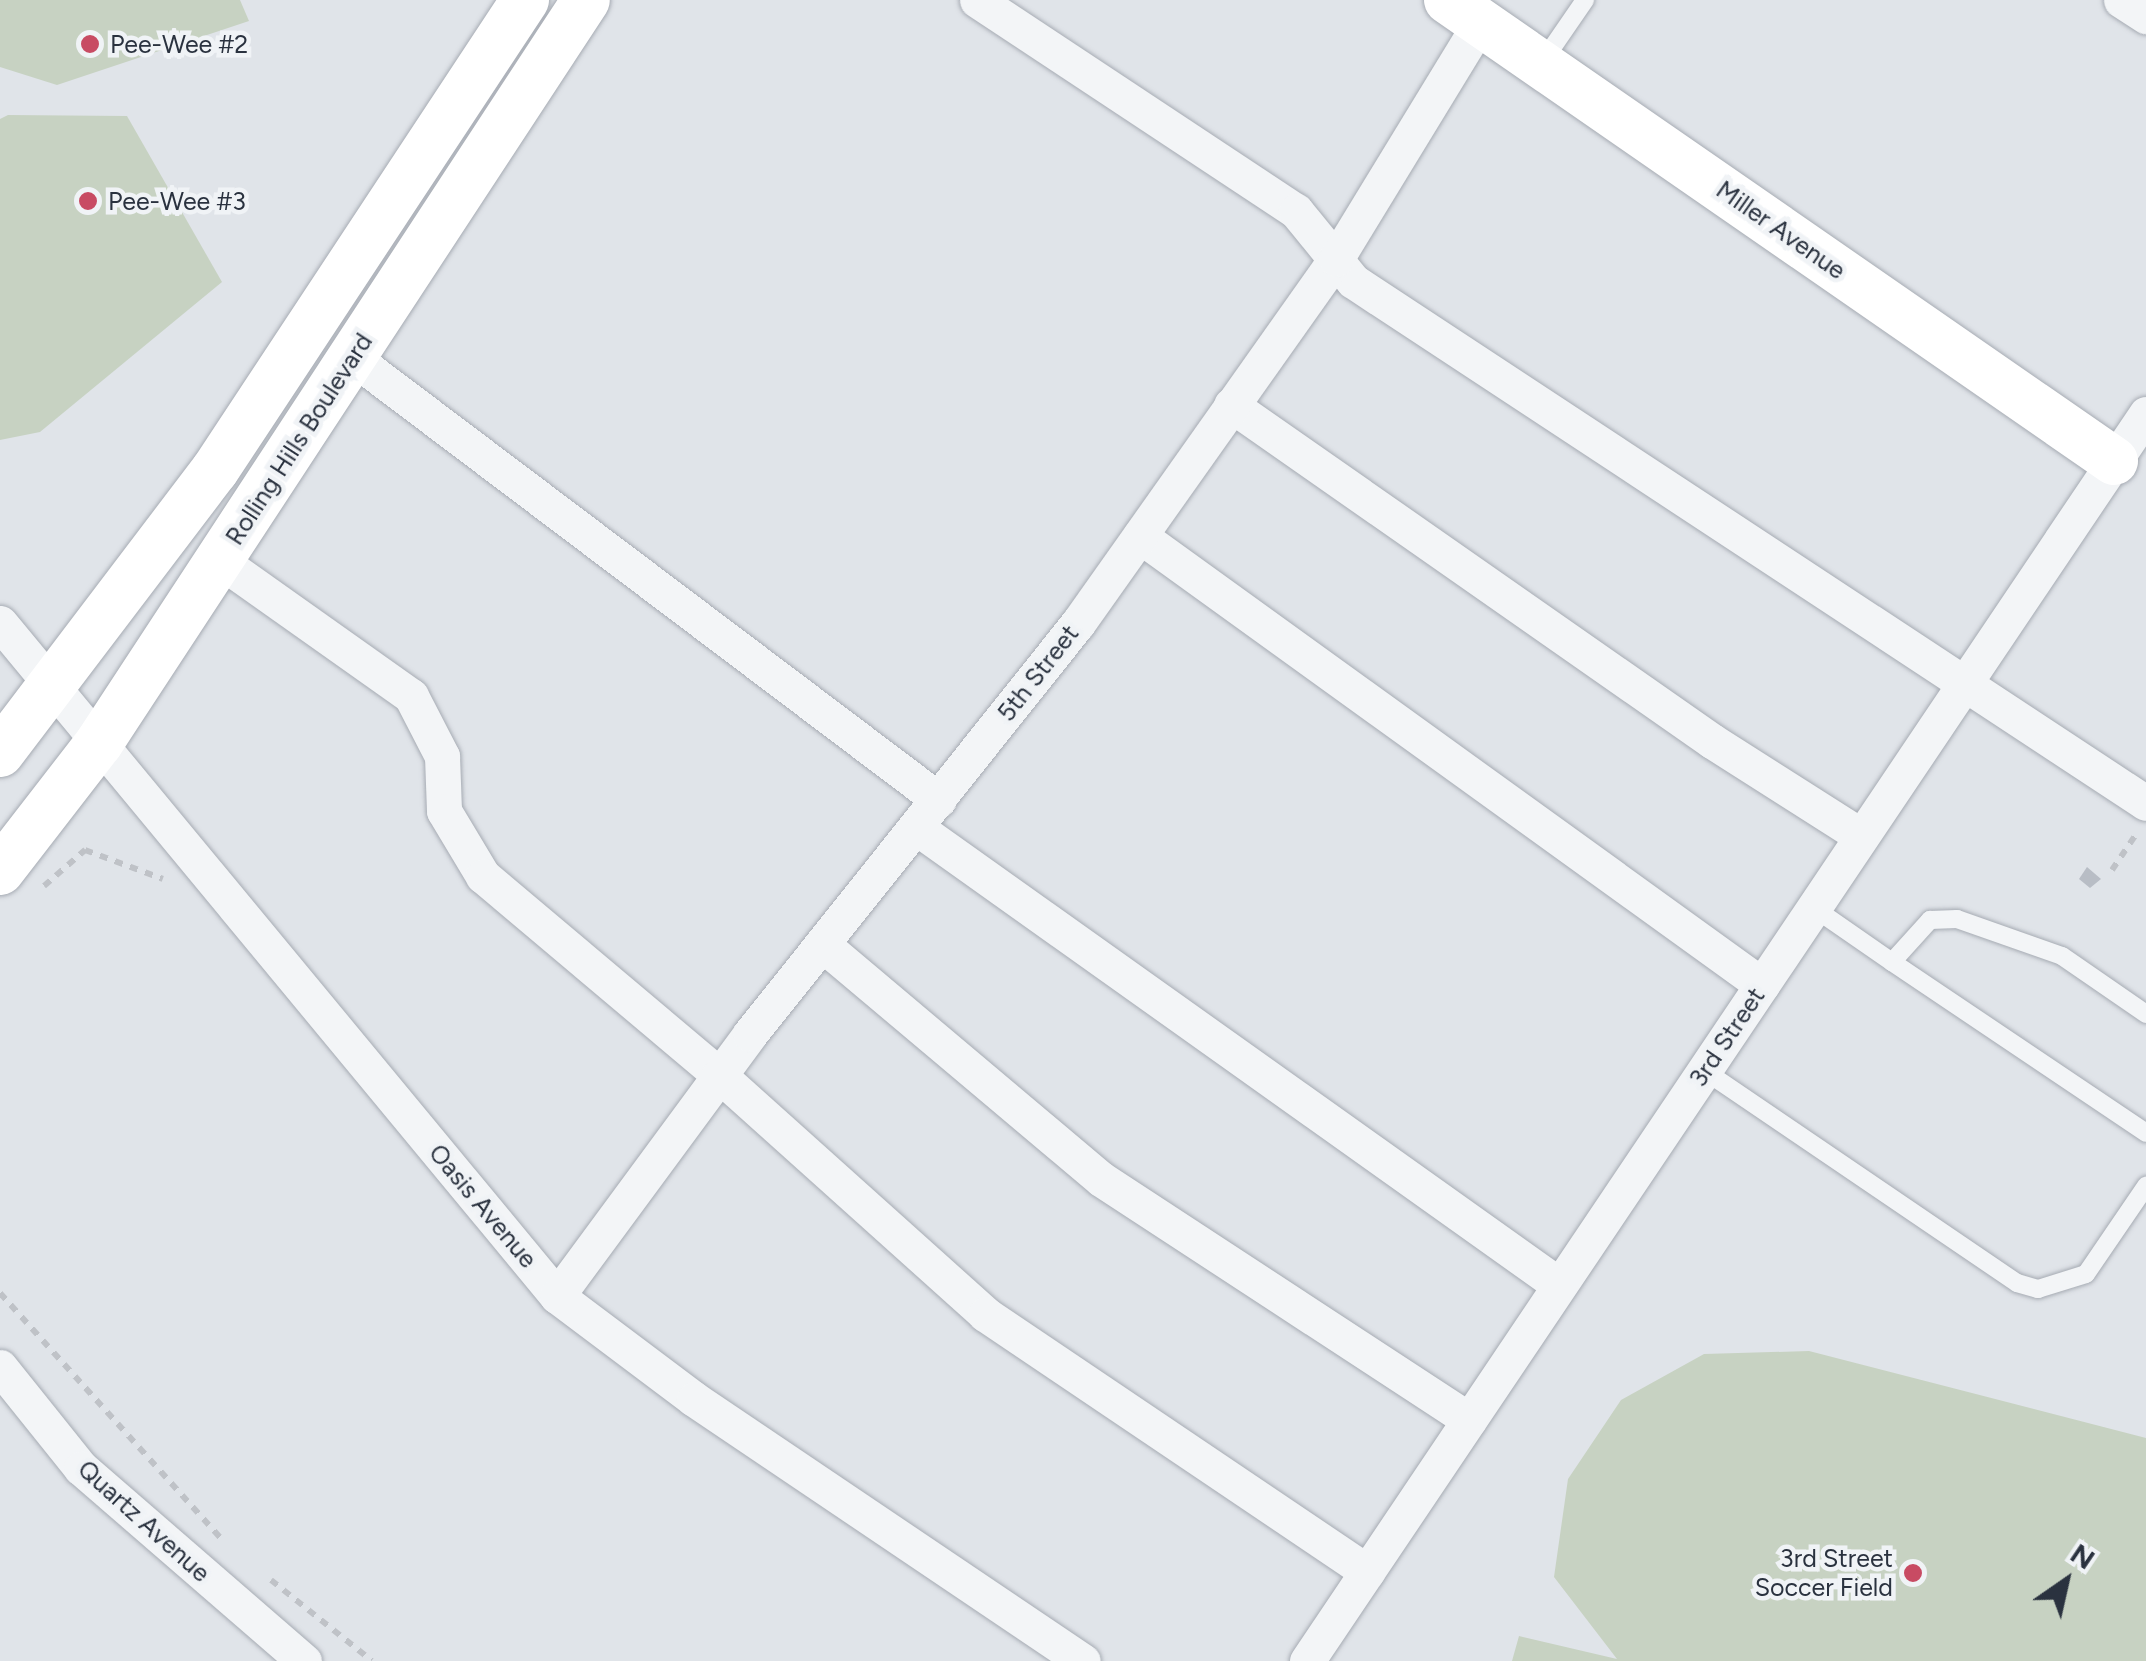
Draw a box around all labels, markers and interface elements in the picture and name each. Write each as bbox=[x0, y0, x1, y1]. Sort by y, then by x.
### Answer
place label: Pee-Wee #2 bbox=[110, 29, 248, 59]
marker: Pee-Wee #2 bbox=[79, 33, 101, 55]
street label: Miller Avenue bbox=[1711, 174, 1851, 286]
place label: Pee-Wee #3 bbox=[108, 186, 246, 216]
marker: Pee-Wee #3 bbox=[77, 190, 99, 212]
street label: Rolling Hills Boulevard bbox=[219, 328, 379, 550]
street label: 5th Street bbox=[991, 619, 1085, 727]
street label: 3rd Street bbox=[1683, 982, 1771, 1092]
street label: Oasis Avenue bbox=[423, 1138, 543, 1274]
street label: Quartz Avenue bbox=[72, 1454, 216, 1588]
north arrow bbox=[2016, 1531, 2116, 1631]
text: N bbox=[2064, 1536, 2101, 1576]
place label: 3rd Street Soccer Field bbox=[1755, 1544, 1893, 1603]
marker: 3rd Street Soccer Field bbox=[1902, 1562, 1924, 1584]

